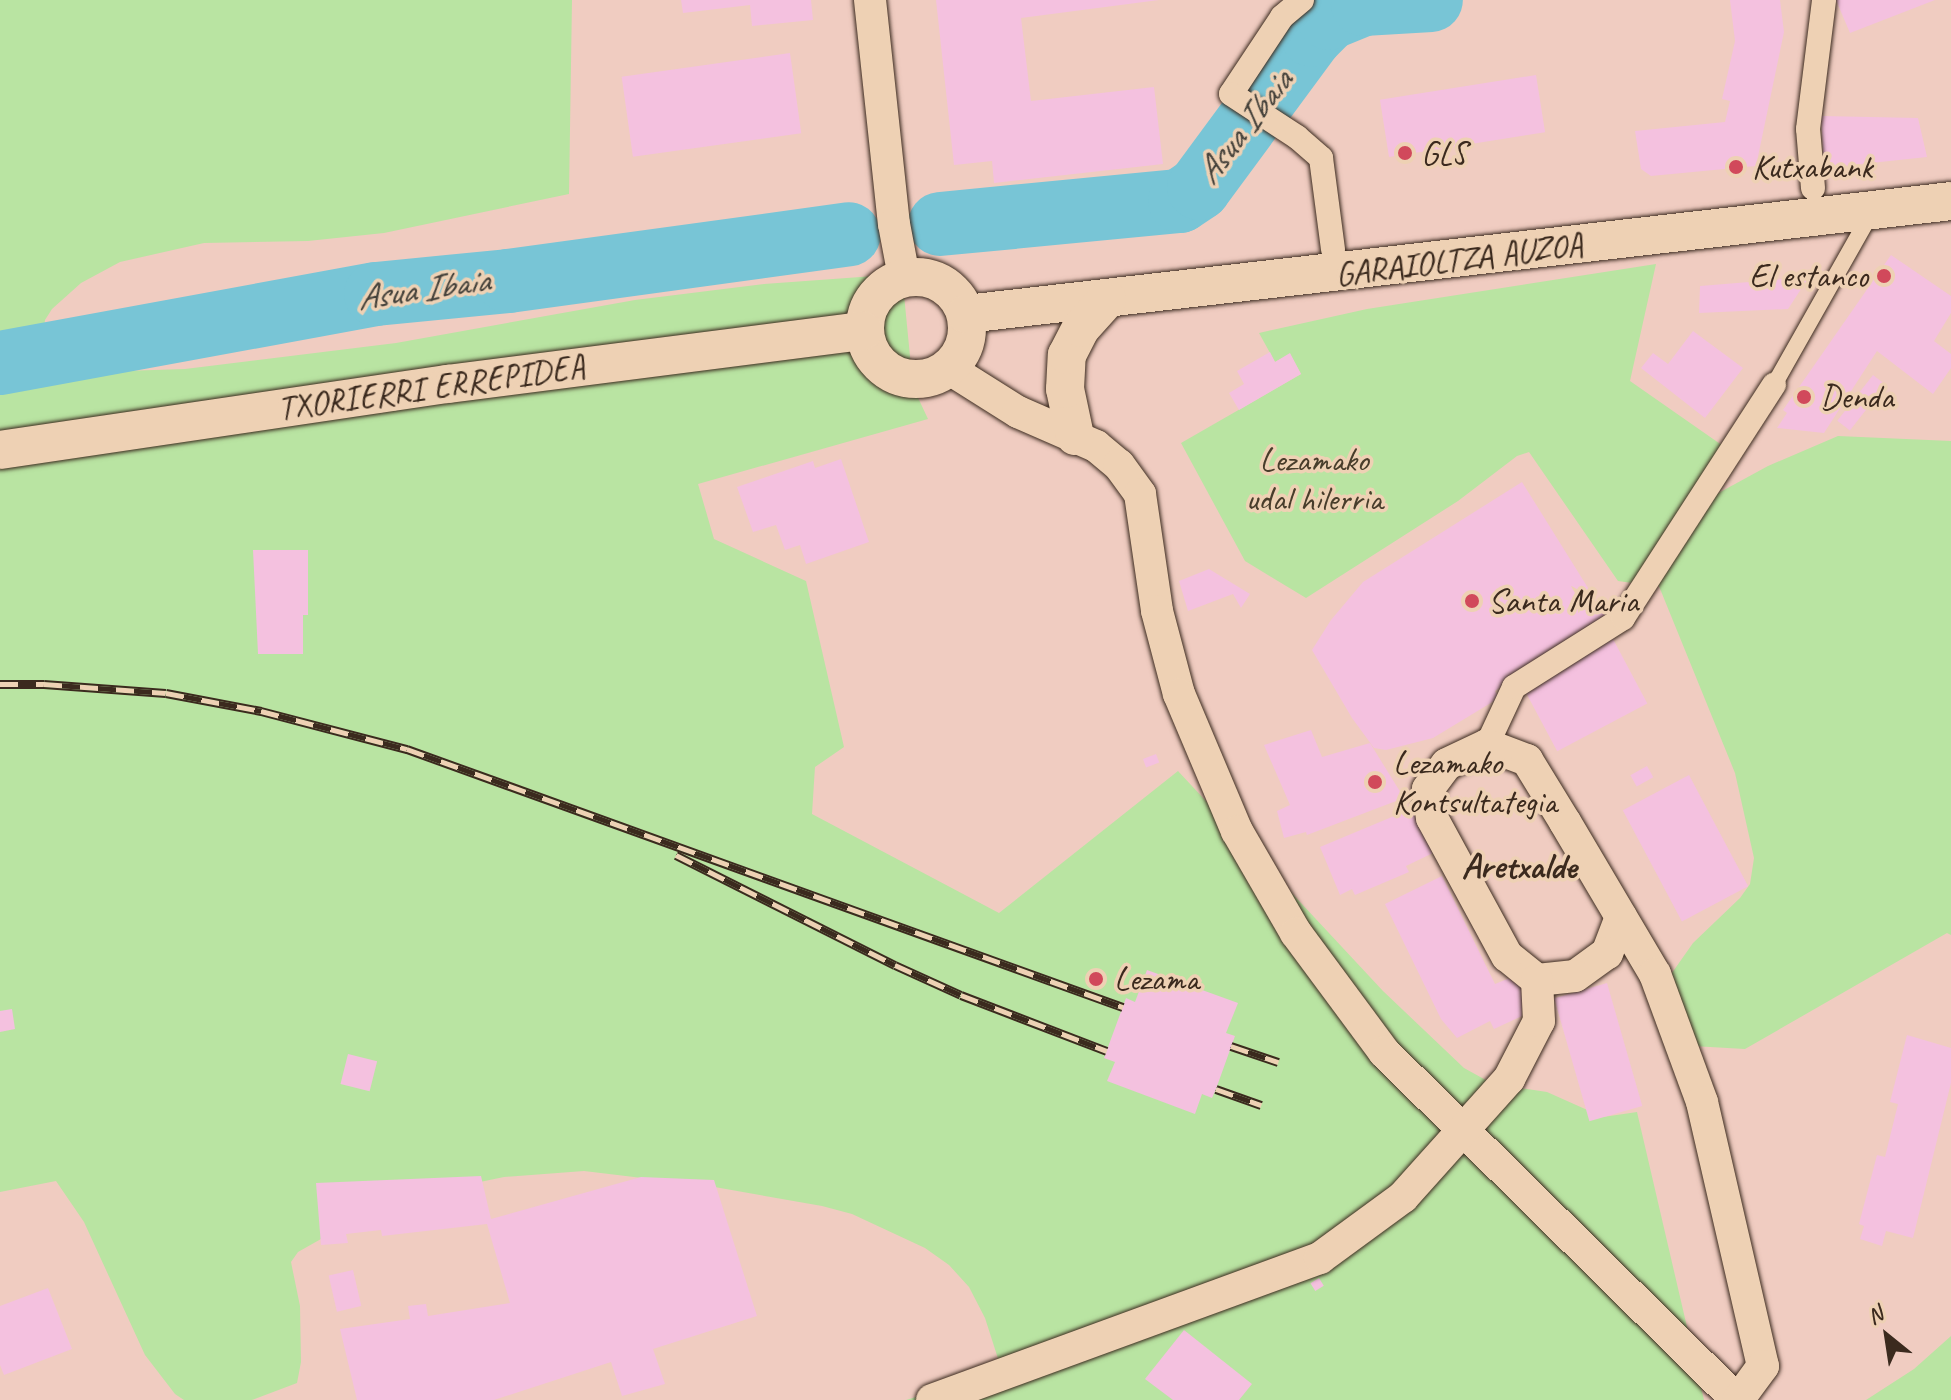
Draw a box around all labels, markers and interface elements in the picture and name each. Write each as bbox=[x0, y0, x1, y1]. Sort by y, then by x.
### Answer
water label: Asua Ibaia bbox=[1186, 61, 1302, 193]
place label: GLS bbox=[1421, 133, 1467, 173]
marker: GLS bbox=[1396, 144, 1414, 162]
place label: Kutxabank bbox=[1752, 147, 1872, 187]
marker: Kutxabank bbox=[1727, 158, 1745, 176]
street label: GARAIOLTZA AUZOA bbox=[1333, 224, 1585, 294]
place label: El estanco bbox=[1749, 256, 1868, 296]
water label: Asua Ibaia bbox=[354, 258, 492, 320]
marker: El estanco bbox=[1875, 267, 1893, 285]
street label: TXORIERRI ERREPIDEA bbox=[275, 345, 587, 429]
place label: Denda bbox=[1820, 377, 1893, 417]
marker: Denda bbox=[1795, 388, 1813, 406]
park label: Lezamako udal hilerria bbox=[1245, 439, 1383, 518]
place label: Santa Maria bbox=[1488, 581, 1639, 621]
marker: Santa Maria bbox=[1463, 592, 1481, 610]
place label: Lezamako Kontsultategia bbox=[1393, 742, 1557, 822]
marker: Lezamako Kontsultategia bbox=[1364, 771, 1386, 793]
district label: Aretxalde bbox=[1462, 845, 1576, 889]
place label: Lezama bbox=[1114, 959, 1199, 999]
marker: Lezama bbox=[1085, 968, 1107, 990]
north arrow bbox=[1847, 1296, 1927, 1376]
text: N bbox=[1862, 1300, 1888, 1331]

